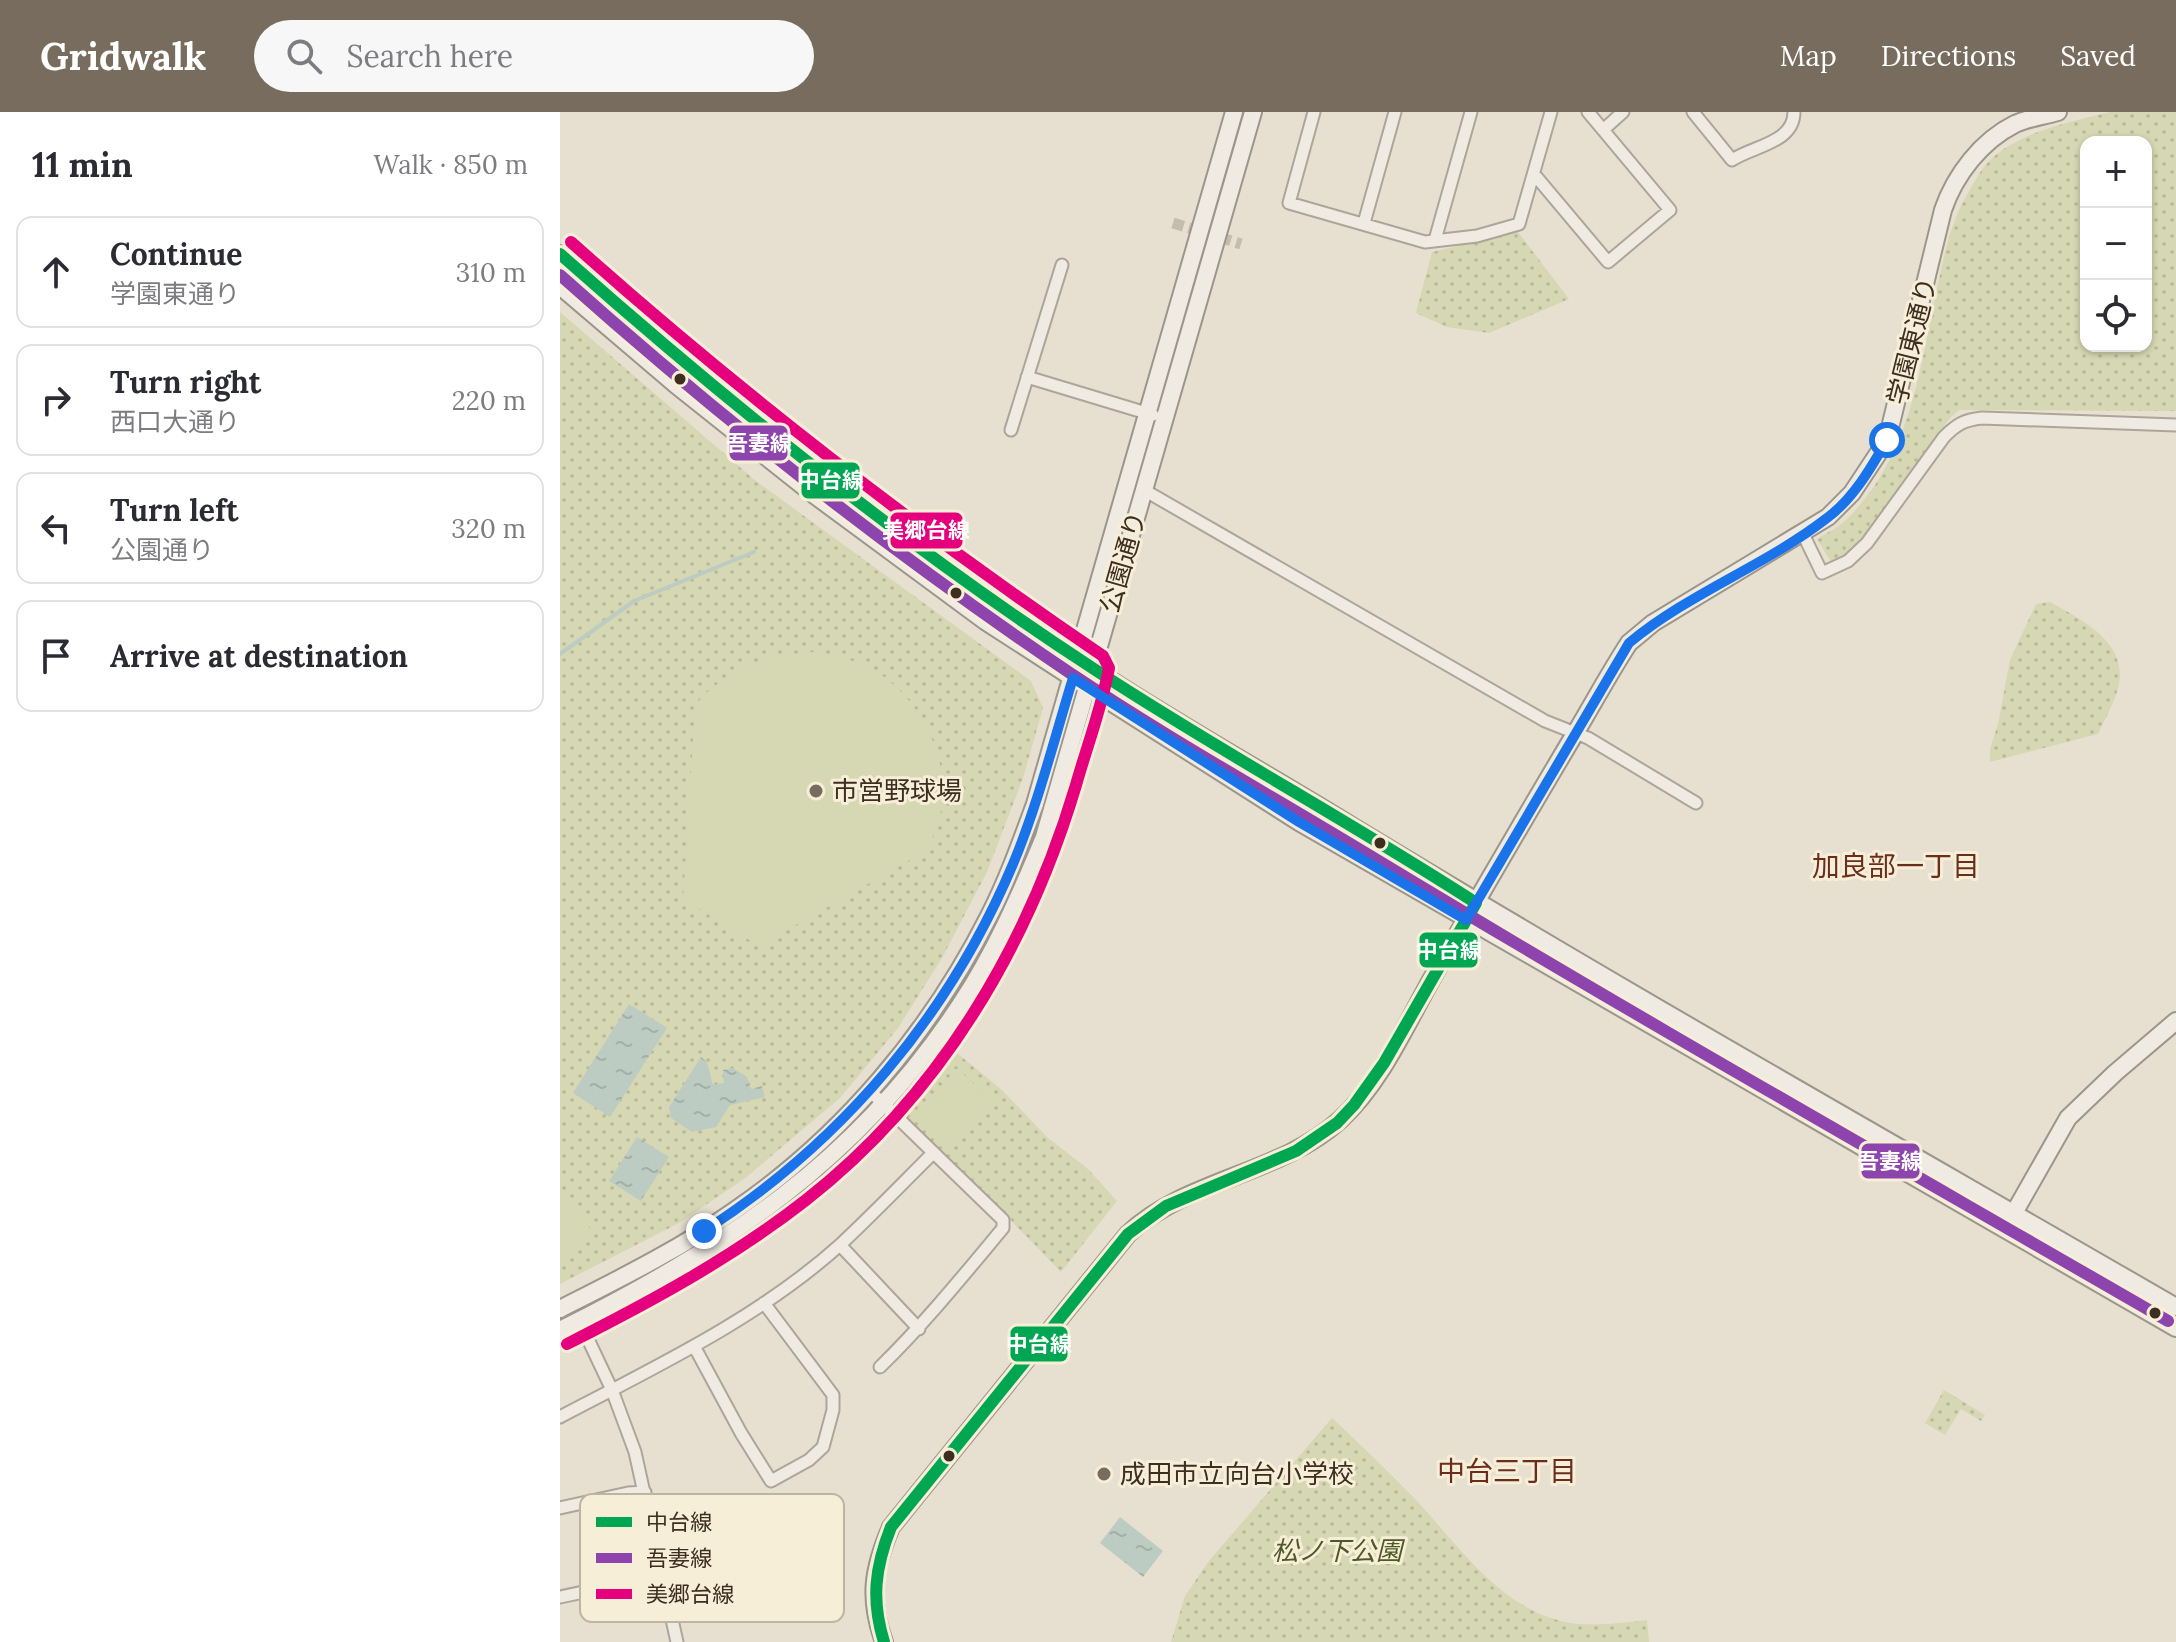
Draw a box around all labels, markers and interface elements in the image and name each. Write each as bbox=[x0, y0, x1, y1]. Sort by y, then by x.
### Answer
search box bbox=[254, 20, 814, 92]
text: Gridwalk bbox=[40, 32, 206, 80]
icon: search bbox=[282, 34, 326, 78]
text: Search here bbox=[346, 37, 513, 75]
text: Map bbox=[1780, 38, 1837, 74]
text: Directions bbox=[1881, 38, 2016, 74]
text: Saved bbox=[2060, 38, 2136, 74]
map controls bbox=[2080, 136, 2152, 352]
button: + bbox=[2080, 136, 2152, 208]
text: 11 min bbox=[32, 143, 133, 186]
text: Walk · 850 m bbox=[374, 148, 528, 181]
button: − bbox=[2080, 208, 2152, 280]
text: Continue bbox=[110, 235, 242, 273]
icon: ahead bbox=[34, 250, 78, 294]
text: 310 m bbox=[456, 256, 526, 289]
street label: 学園東通り bbox=[1880, 274, 1943, 408]
text: 学園東通り bbox=[110, 277, 240, 310]
button: locate bbox=[2080, 280, 2152, 352]
text: Turn right bbox=[110, 363, 261, 401]
unlabelled marker bbox=[672, 371, 688, 387]
icon: right bbox=[34, 378, 78, 422]
text: 220 m bbox=[452, 384, 526, 417]
text: 西口大通り bbox=[110, 405, 240, 438]
route start bbox=[1869, 422, 1905, 458]
line badge: 吾妻線 bbox=[728, 424, 789, 462]
text: 吾妻線 bbox=[726, 429, 792, 457]
line badge: 中台線 bbox=[800, 461, 861, 500]
text: 中台線 bbox=[798, 466, 864, 494]
text: Turn left bbox=[110, 491, 238, 529]
icon: left bbox=[34, 506, 78, 550]
street label: 公園通り bbox=[1092, 507, 1153, 616]
line badge: 美郷台線 bbox=[889, 511, 964, 550]
text: 320 m bbox=[451, 512, 526, 545]
text: 美郷台線 bbox=[882, 516, 970, 544]
text: 公園通り bbox=[110, 533, 214, 566]
unlabelled marker bbox=[948, 585, 964, 601]
icon: arrive bbox=[34, 634, 78, 678]
text: Arrive at destination bbox=[110, 637, 408, 675]
place label: 市営野球場 bbox=[832, 774, 962, 807]
marker: 市営野球場 bbox=[807, 782, 825, 800]
unlabelled marker bbox=[1372, 835, 1388, 851]
district label: 加良部一丁目 bbox=[1812, 848, 1980, 884]
line badge: 中台線 bbox=[1418, 931, 1479, 969]
text: 中台線 bbox=[1416, 936, 1482, 964]
line badge: 吾妻線 bbox=[1860, 1142, 1921, 1180]
text: 吾妻線 bbox=[1857, 1147, 1923, 1175]
route end bbox=[686, 1213, 722, 1249]
unlabelled marker bbox=[2147, 1305, 2163, 1321]
line badge: 中台線 bbox=[1009, 1325, 1069, 1363]
text: 中台線 bbox=[1006, 1330, 1072, 1358]
unlabelled marker bbox=[941, 1448, 957, 1464]
district label: 中台三丁目 bbox=[1437, 1453, 1577, 1489]
place label: 成田市立向台小学校 bbox=[1120, 1457, 1354, 1490]
marker: 成田市立向台小学校 bbox=[1095, 1465, 1113, 1483]
legend bbox=[580, 1494, 844, 1622]
text: 中台線 bbox=[646, 1508, 712, 1536]
park label: 松ノ下公園 bbox=[1272, 1534, 1406, 1567]
text: 吾妻線 bbox=[646, 1544, 712, 1572]
text: 美郷台線 bbox=[646, 1580, 734, 1608]

